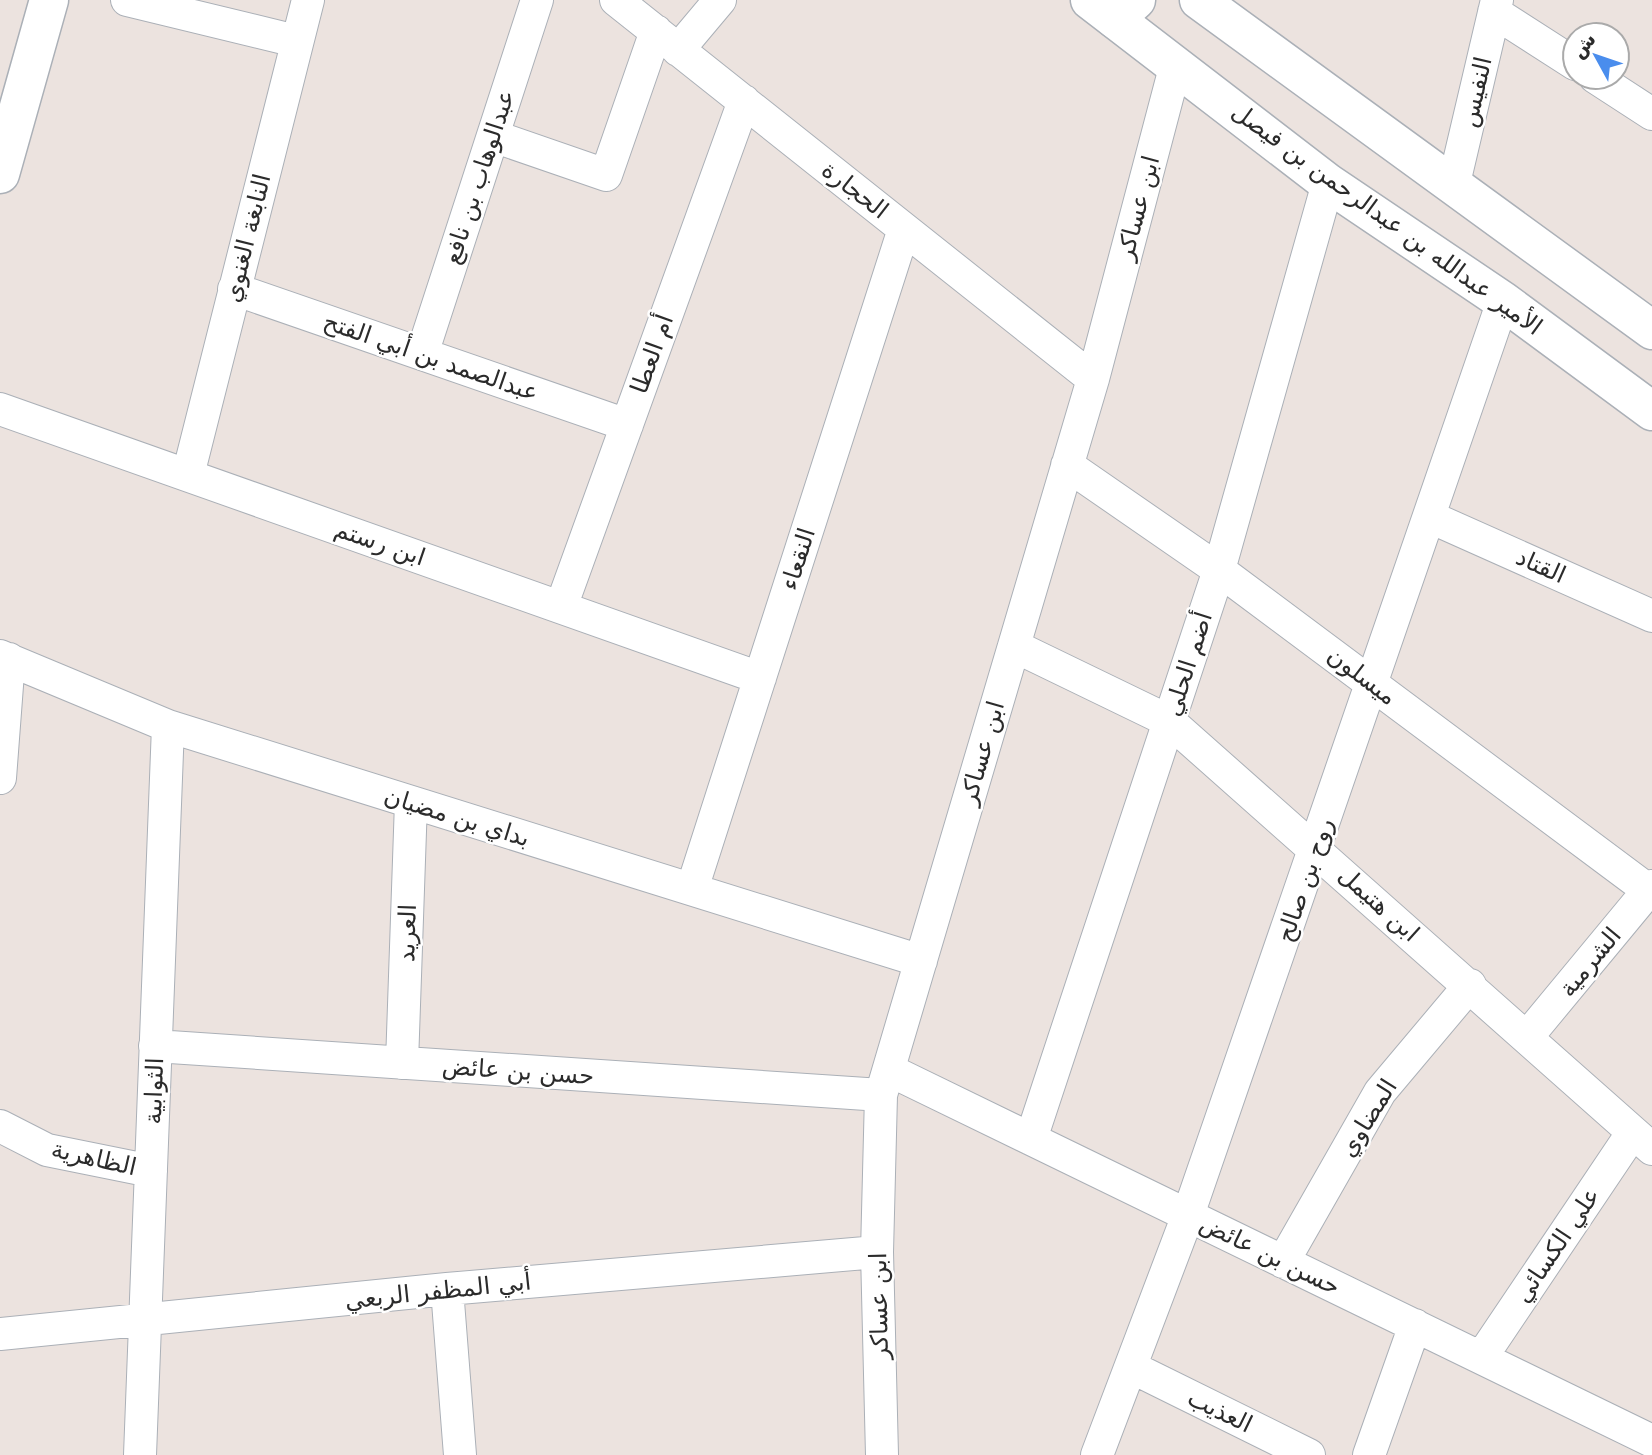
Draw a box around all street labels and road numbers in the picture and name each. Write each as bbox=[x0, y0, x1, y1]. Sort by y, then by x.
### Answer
street label: النفيس bbox=[1454, 54, 1498, 130]
street label: عبدالوهاب بن نافع bbox=[438, 86, 520, 268]
street label: الأمير عبدالله بن عبدالرحمن بن فيصل bbox=[1226, 96, 1548, 341]
street label: ابن عساكر bbox=[1110, 153, 1165, 264]
street label: الحجارة bbox=[816, 155, 894, 225]
street label: النابغة الغنوي bbox=[218, 171, 276, 305]
street label: عبدالصمد بن أبي الفتح bbox=[320, 305, 543, 407]
street label: أم العطا bbox=[623, 310, 679, 397]
street label: ابن رستم bbox=[331, 514, 429, 572]
street label: النقعاء bbox=[775, 524, 821, 594]
street label: القتاد bbox=[1512, 543, 1570, 589]
street label: أضم الحلي bbox=[1156, 608, 1218, 720]
street label: ميسلون bbox=[1322, 641, 1402, 711]
street label: ابن عساكر bbox=[954, 698, 1010, 809]
street label: بداي بن مضيان bbox=[381, 782, 533, 852]
street label: روح بن صالح bbox=[1271, 814, 1339, 946]
street label: ابن هتيمل bbox=[1333, 861, 1425, 947]
street label: العريد bbox=[392, 903, 422, 963]
street label: الشرمية bbox=[1553, 922, 1627, 1002]
street label: حسن بن عائض bbox=[441, 1052, 595, 1090]
street label: الثوابية bbox=[139, 1057, 169, 1125]
street label: المضاوي bbox=[1333, 1074, 1403, 1162]
street label: الظاهرية bbox=[49, 1135, 139, 1181]
street label: علي الكسائي bbox=[1508, 1182, 1606, 1308]
street label: حسن بن عائض bbox=[1195, 1209, 1345, 1301]
street label: ابن عساكر bbox=[864, 1252, 894, 1361]
street label: أبي المظفر الربعي bbox=[343, 1265, 532, 1315]
street label: العذيب bbox=[1183, 1383, 1257, 1439]

